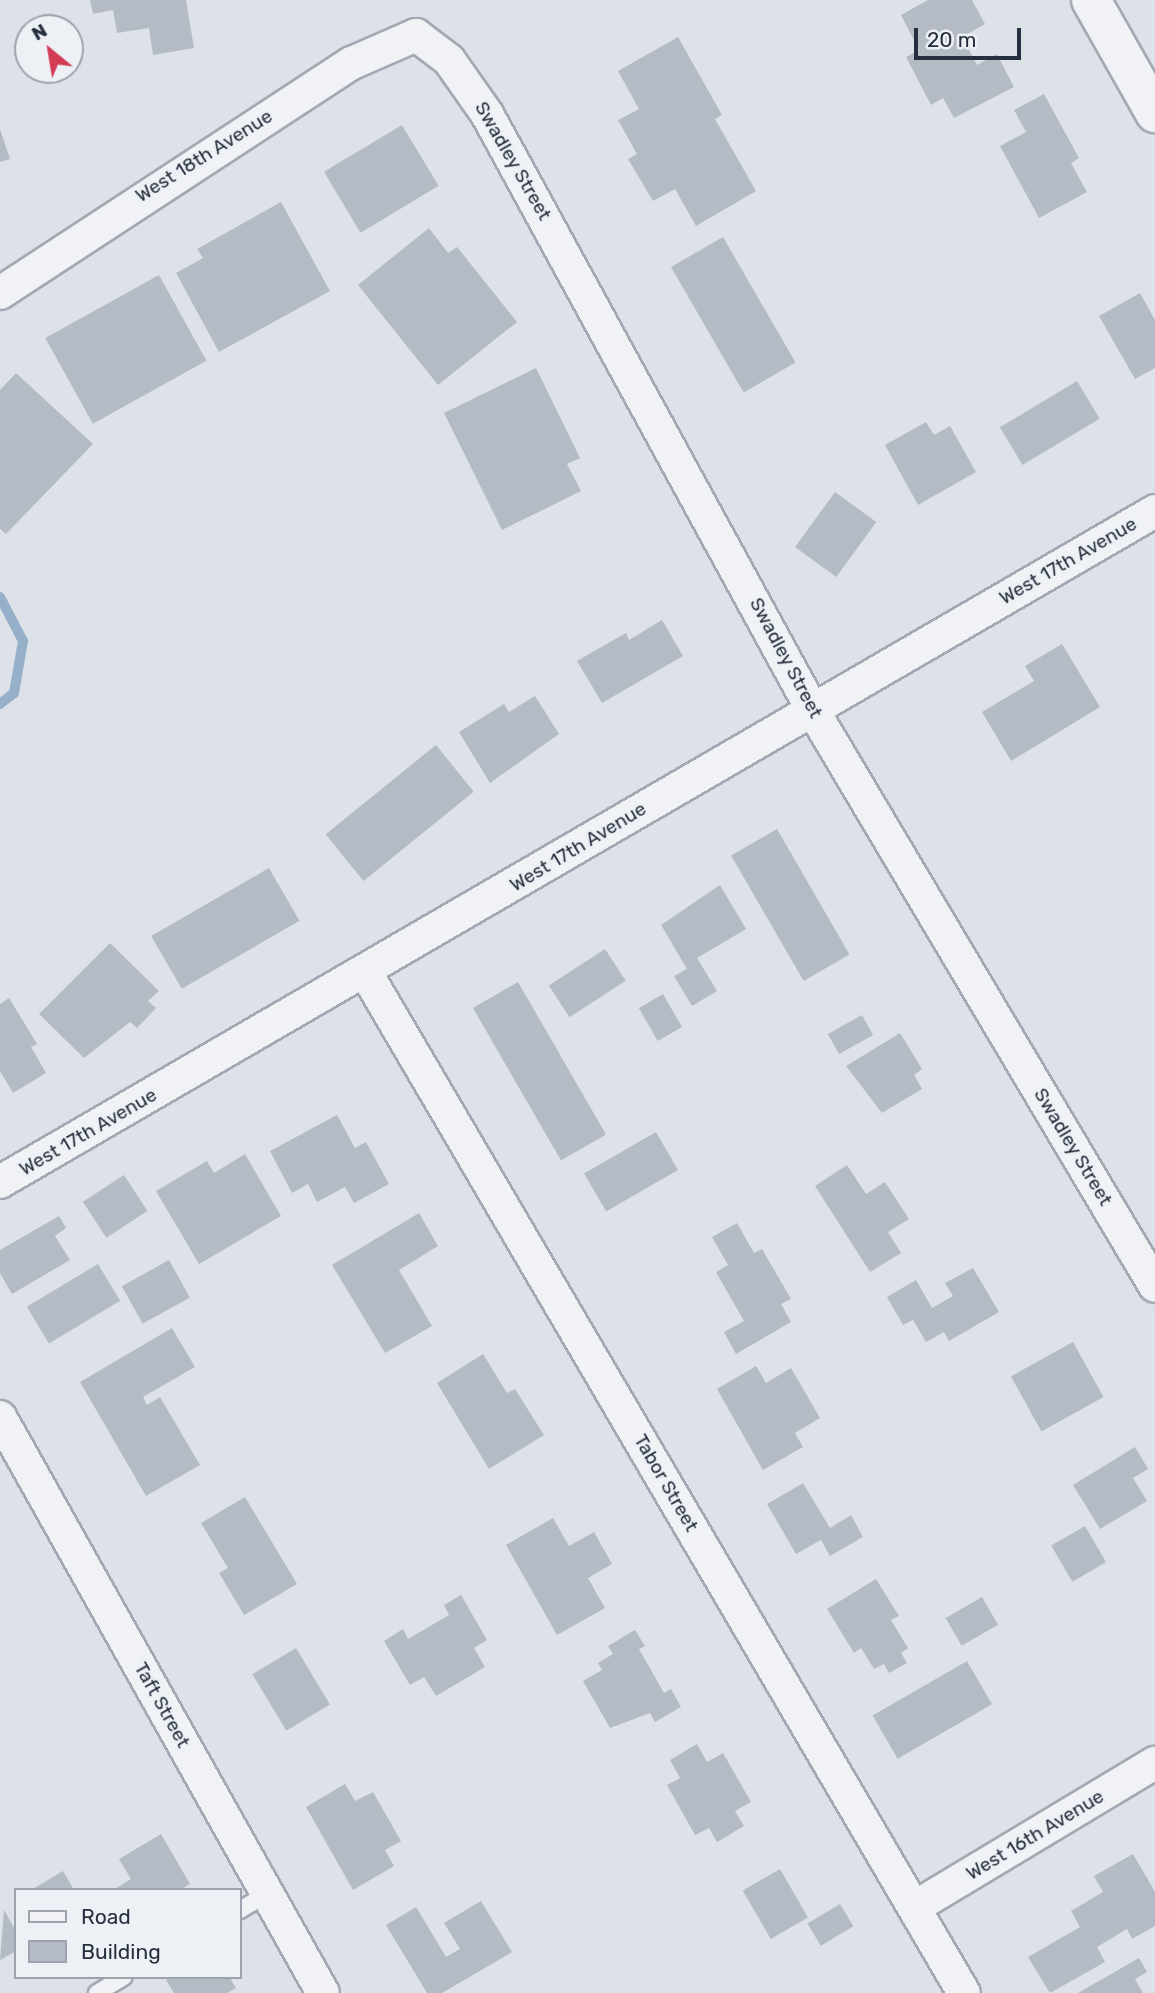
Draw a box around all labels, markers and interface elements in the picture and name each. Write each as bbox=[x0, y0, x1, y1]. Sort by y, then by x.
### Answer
north arrow bbox=[14, 14, 84, 84]
scale bar bbox=[917, 14, 1024, 58]
text: N bbox=[28, 19, 51, 45]
text: 20 m bbox=[927, 27, 976, 52]
street label: Swadley Street bbox=[470, 97, 556, 225]
street label: West 18th Avenue bbox=[131, 105, 277, 207]
street label: West 17th Avenue bbox=[995, 512, 1141, 610]
street label: Swadley Street bbox=[745, 594, 827, 722]
street label: West 17th Avenue bbox=[506, 797, 650, 897]
street label: West 17th Avenue bbox=[15, 1083, 161, 1181]
street label: Swadley Street bbox=[1029, 1084, 1117, 1210]
street label: Tabor Street bbox=[629, 1430, 703, 1536]
street label: Taft Street bbox=[129, 1658, 195, 1752]
street label: West 16th Avenue bbox=[962, 1785, 1108, 1885]
legend bbox=[14, 1888, 242, 1979]
text: Road bbox=[81, 1904, 131, 1929]
text: Building bbox=[81, 1939, 161, 1964]

